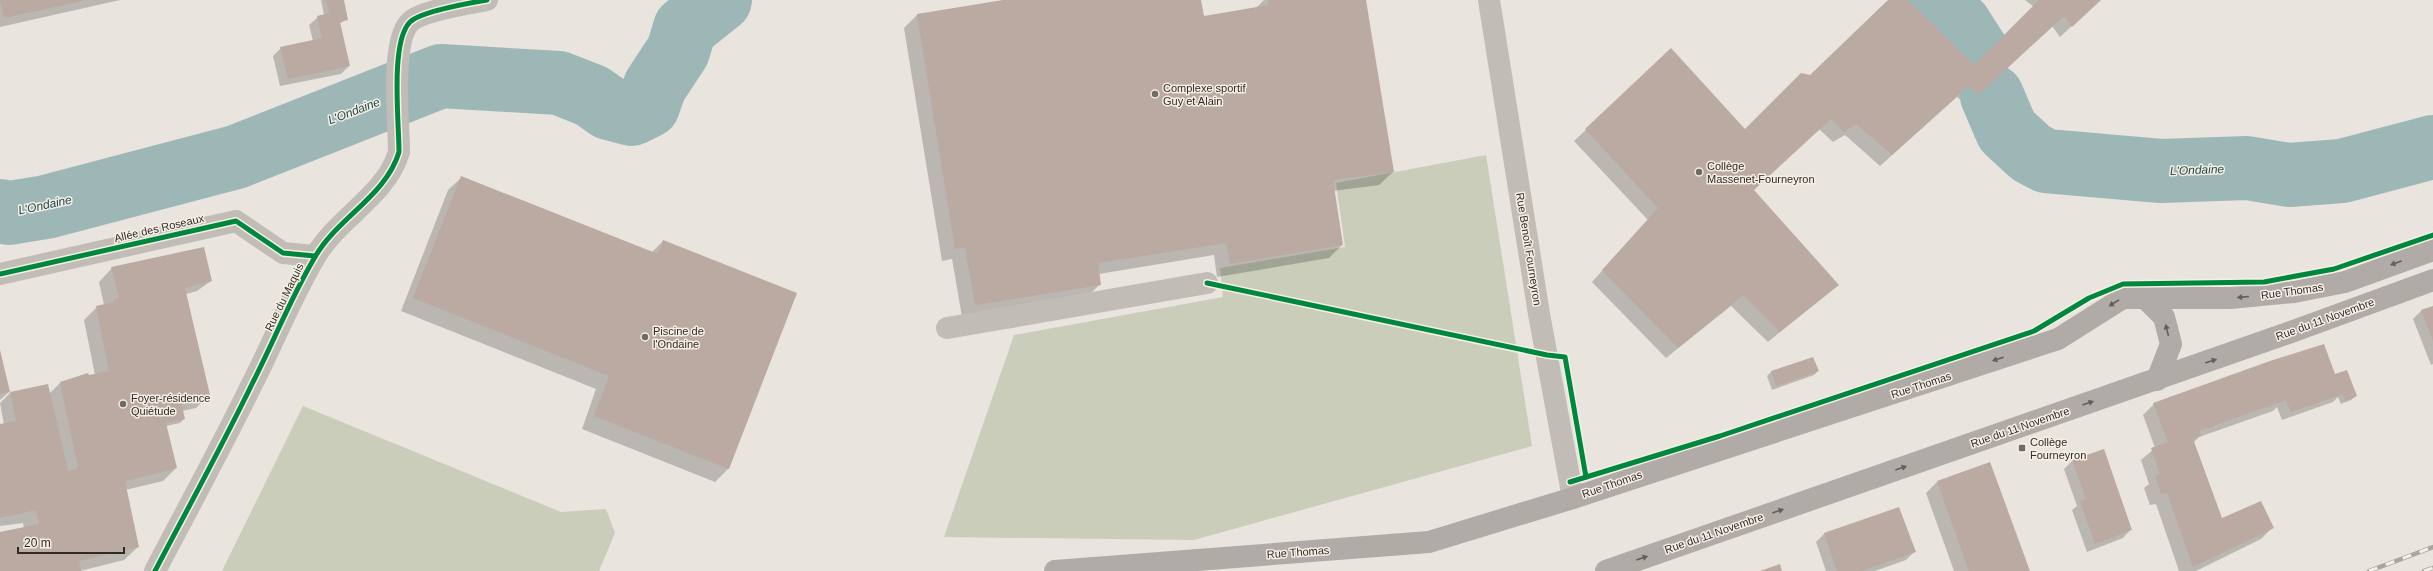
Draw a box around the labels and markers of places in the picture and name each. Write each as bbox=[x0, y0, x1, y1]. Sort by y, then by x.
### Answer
place label: Complexe sportif Guy et Alain bbox=[1163, 82, 1246, 107]
marker: Complexe sportif Guy et Alain bbox=[1150, 89, 1160, 99]
place label: Collège Massenet-Fourneyron bbox=[1707, 160, 1815, 185]
marker: Collège Massenet-Fourneyron bbox=[1694, 167, 1704, 177]
place label: Piscine de l'Ondaine bbox=[653, 325, 704, 350]
marker: Piscine de l'Ondaine bbox=[640, 332, 650, 342]
place label: Foyer-résidence Quiétude bbox=[131, 392, 210, 417]
marker: Foyer-résidence Quiétude bbox=[118, 399, 128, 409]
place label: Collège Fourneyron bbox=[2030, 436, 2086, 461]
marker: Collège Fourneyron bbox=[2017, 443, 2027, 453]

